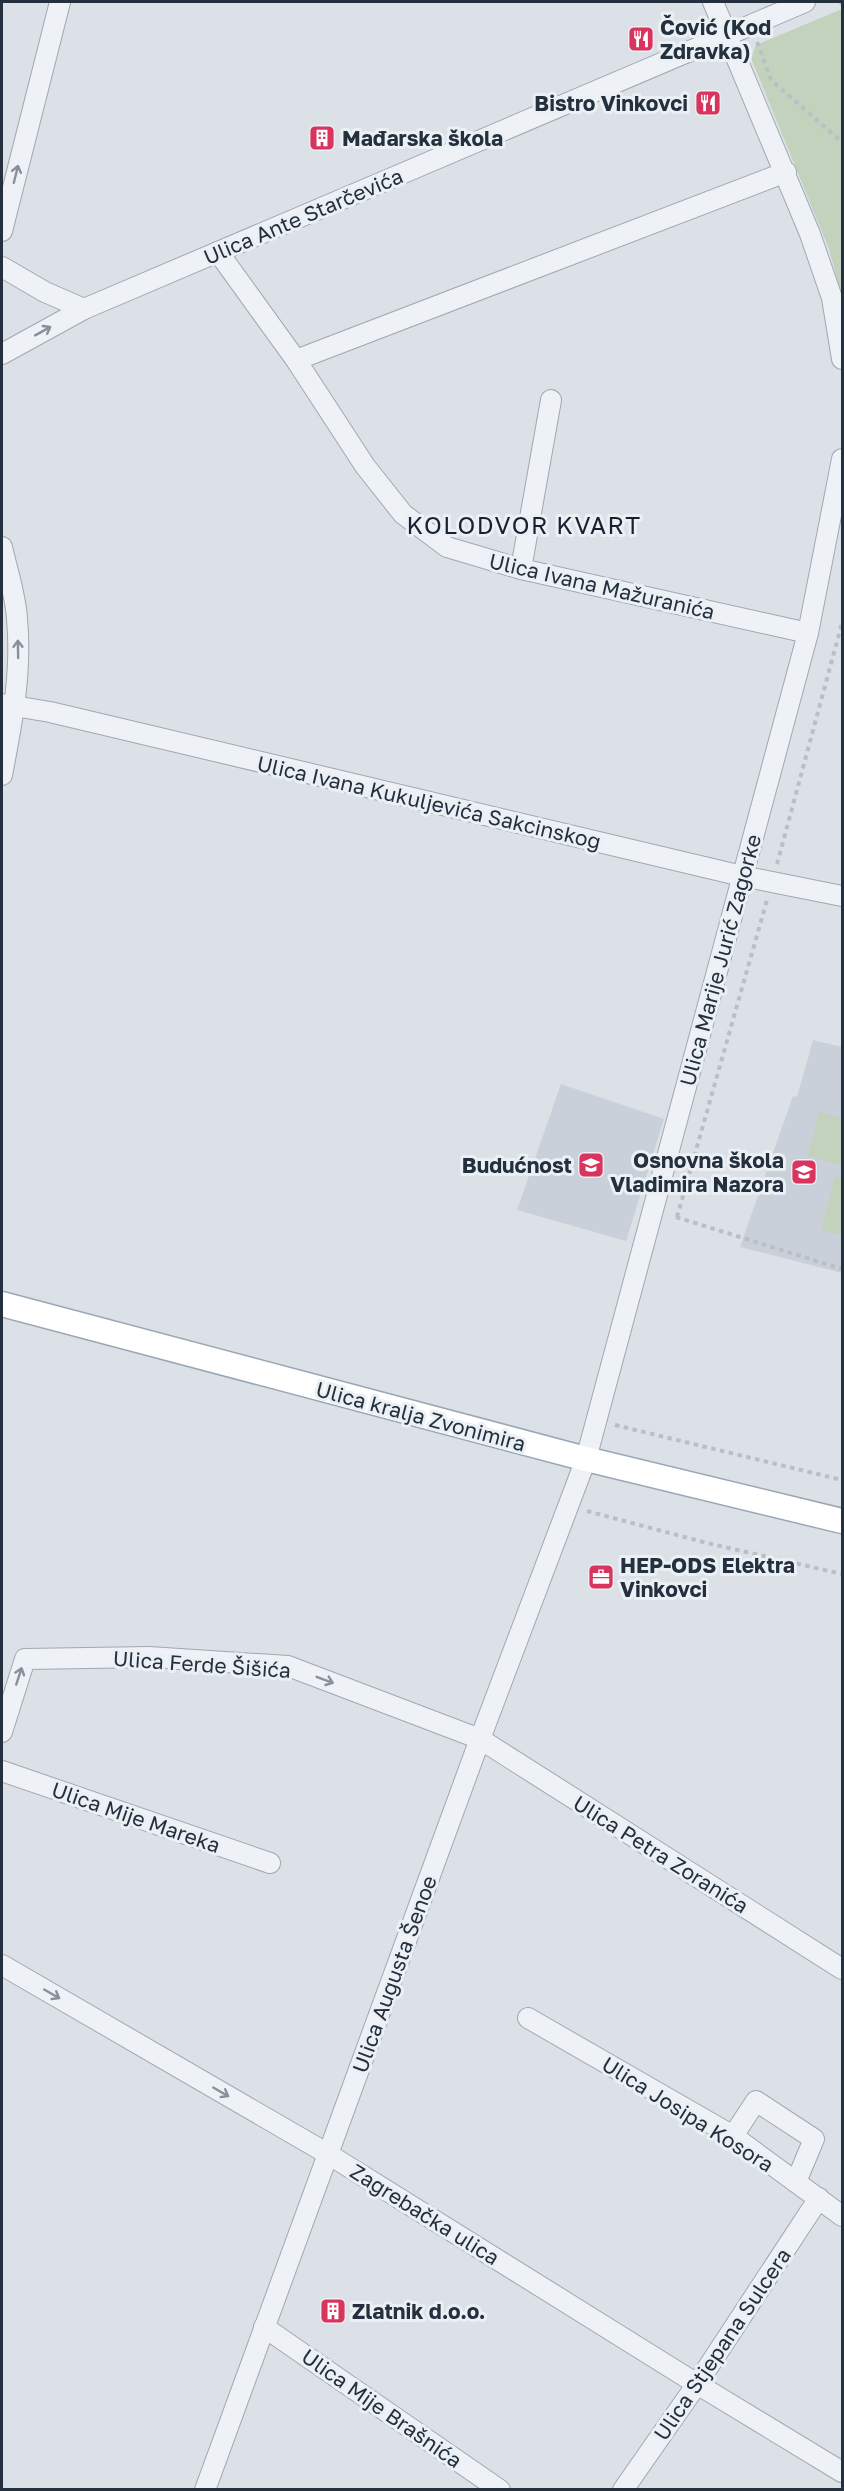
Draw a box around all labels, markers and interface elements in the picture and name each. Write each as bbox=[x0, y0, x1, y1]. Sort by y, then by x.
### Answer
place label: Čović (Kod Zdravka) bbox=[660, 14, 771, 64]
restaurant icon: Čović (Kod Zdravka) bbox=[626, 24, 656, 54]
restaurant icon: Bistro Vinkovci bbox=[693, 88, 723, 118]
place label: Bistro Vinkovci bbox=[534, 90, 688, 116]
building icon: Mađarska škola bbox=[307, 123, 337, 153]
place label: Mađarska škola bbox=[342, 125, 503, 151]
street label: Ulica Ante Starčevića bbox=[199, 162, 407, 270]
one-way arrow bbox=[11, 165, 22, 184]
one-way arrow bbox=[34, 325, 51, 337]
district label: KOLODVOR KVART bbox=[406, 510, 642, 539]
street label: Ulica Ivana Mažuranića bbox=[487, 547, 717, 625]
one-way arrow bbox=[12, 640, 24, 660]
street label: Ulica Ivana Kukuljevića Sakcinskog bbox=[255, 750, 603, 854]
street label: Ulica Marije Jurić Zagorke bbox=[674, 831, 766, 1089]
place label: Osnovna škola Vladimira Nazora bbox=[610, 1147, 784, 1197]
school or university icon: Budućnost bbox=[576, 1150, 606, 1180]
place label: Budućnost bbox=[462, 1152, 572, 1178]
school or university icon: Osnovna škola Vladimira Nazora bbox=[789, 1157, 819, 1187]
street label: Ulica kralja Zvonimira bbox=[313, 1375, 529, 1457]
place label: HEP-ODS Elektra Vinkovci bbox=[620, 1552, 795, 1602]
office icon: HEP-ODS Elektra Vinkovci bbox=[586, 1562, 616, 1592]
street label: Ulica Ferde Šišića bbox=[112, 1645, 292, 1683]
one-way arrow bbox=[14, 1667, 25, 1686]
one-way arrow bbox=[315, 1675, 333, 1686]
street label: Ulica Mije Mareka bbox=[48, 1776, 224, 1858]
street label: Ulica Petra Zoranića bbox=[568, 1789, 754, 1919]
street label: Ulica Augusta Šenoe bbox=[346, 1872, 442, 2076]
one-way arrow bbox=[43, 1988, 60, 2000]
street label: Ulica Josipa Kosora bbox=[597, 2051, 779, 2177]
one-way arrow bbox=[212, 2086, 229, 2098]
street label: Zagrebačka ulica bbox=[346, 2158, 504, 2270]
street label: Ulica Stjepana Sulcera bbox=[648, 2243, 796, 2445]
building icon: Zlatnik d.o.o. bbox=[318, 2296, 348, 2326]
place label: Zlatnik d.o.o. bbox=[352, 2298, 486, 2324]
street label: Ulica Mije Brašnića bbox=[297, 2343, 467, 2473]

